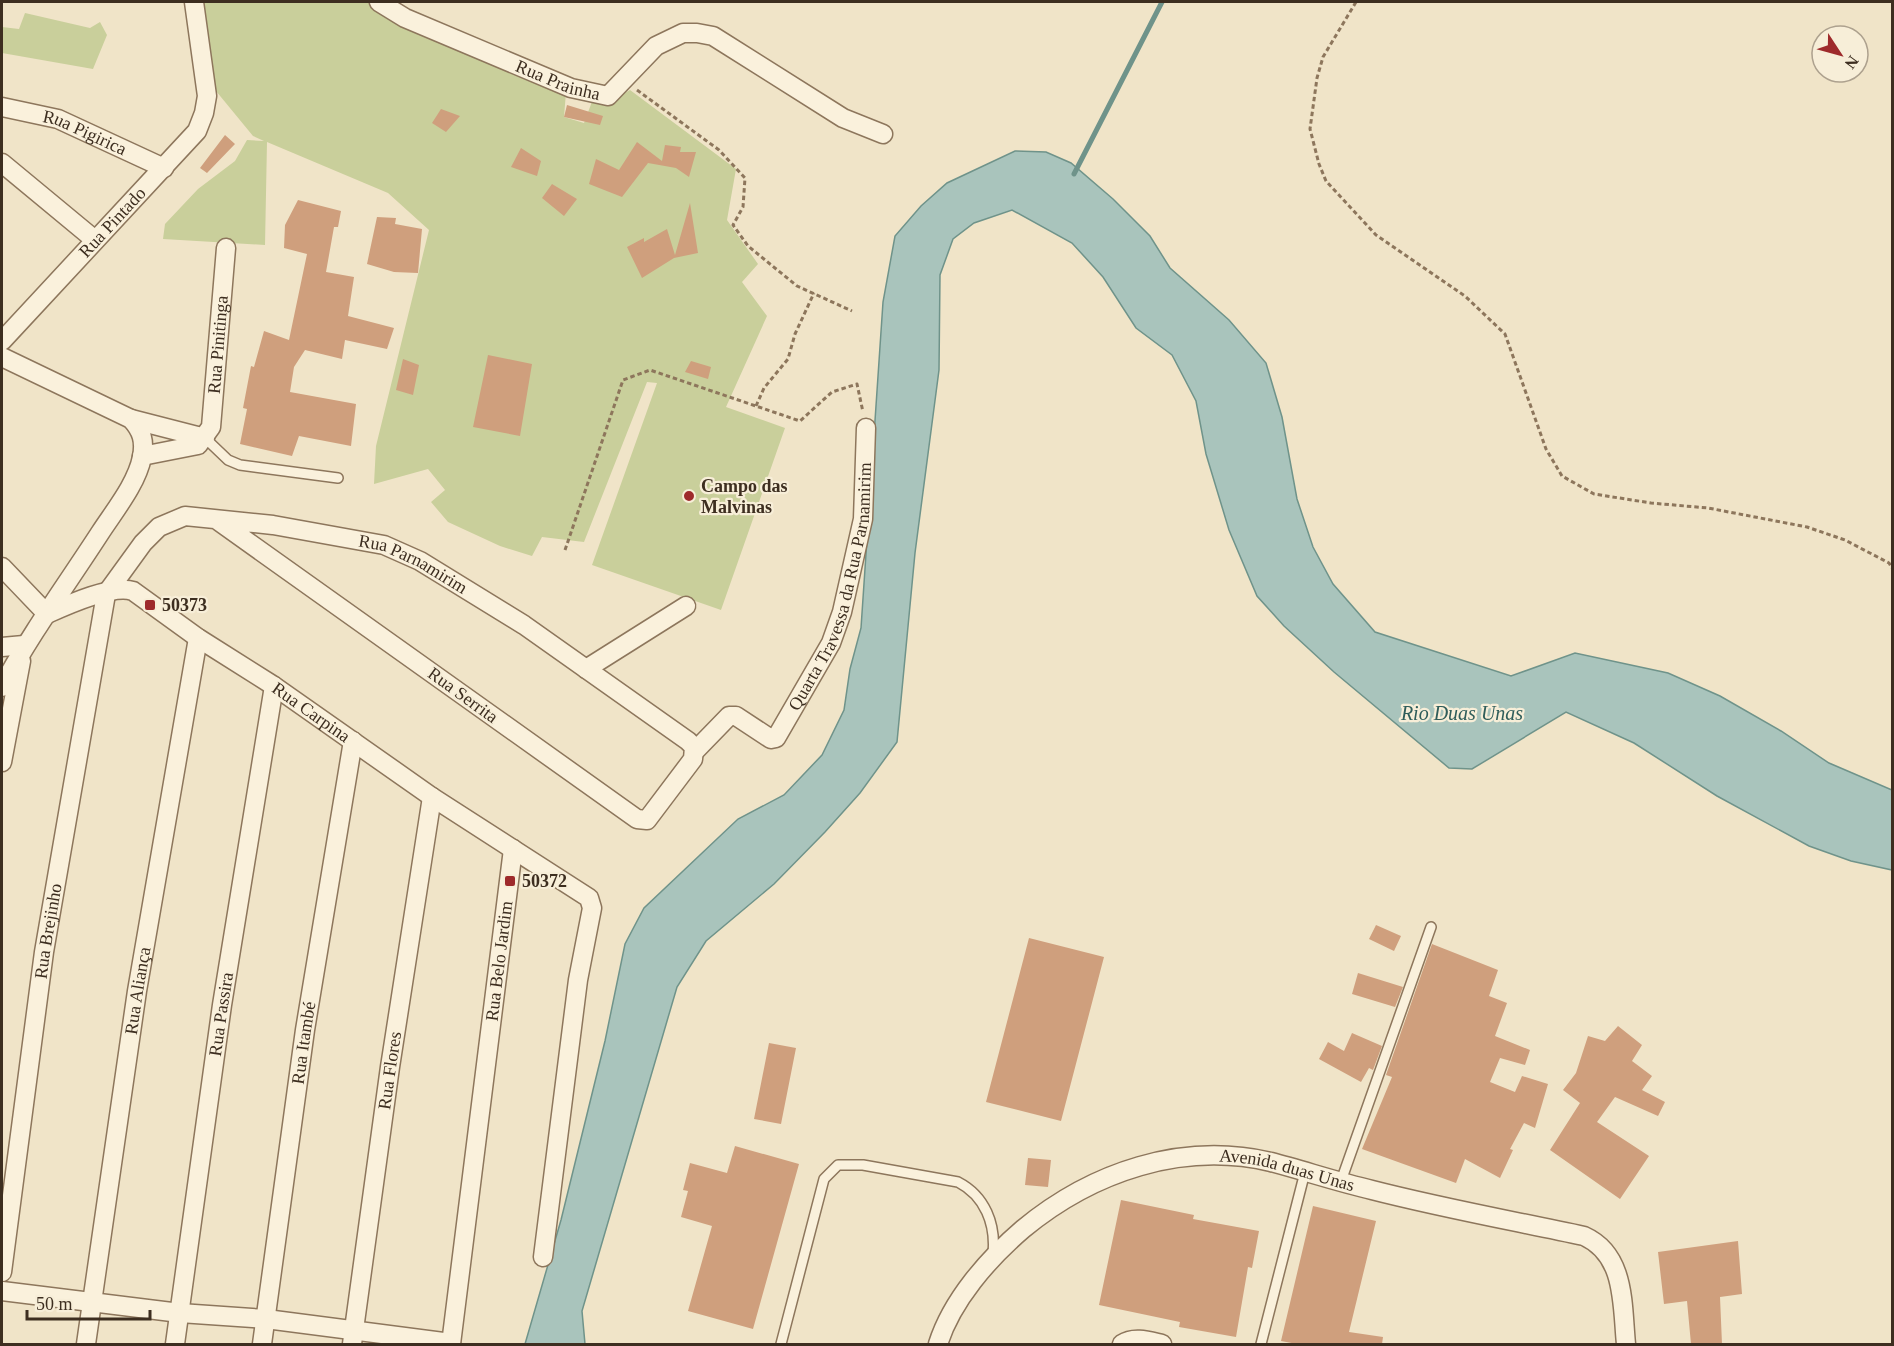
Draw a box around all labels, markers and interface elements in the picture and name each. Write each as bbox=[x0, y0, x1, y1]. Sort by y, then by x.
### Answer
north arrow bbox=[1810, 24, 1870, 84]
text: N bbox=[1841, 53, 1862, 73]
street label: Rua Prainha bbox=[513, 56, 602, 104]
street label: Rua Pigirica bbox=[41, 106, 130, 159]
street label: Rua Pintado bbox=[75, 183, 150, 262]
street label: Rua Pinitinga bbox=[204, 295, 232, 395]
street label: Quarta Travessa da Rua Parnamirim bbox=[784, 462, 875, 714]
place label: Campo das Malvinas bbox=[701, 476, 788, 517]
marker: Campo das Malvinas bbox=[682, 489, 696, 503]
street label: Rua Parnamirim bbox=[357, 531, 471, 598]
place label: 50373 bbox=[162, 595, 207, 615]
marker: 50373 bbox=[143, 598, 157, 612]
street label: Rua Serrita bbox=[424, 663, 502, 727]
street label: Rua Carpina bbox=[268, 678, 354, 746]
water label: Rio Duas Unas bbox=[1400, 702, 1523, 724]
place label: 50372 bbox=[522, 871, 567, 891]
marker: 50372 bbox=[503, 874, 517, 888]
street label: Rua Brejinho bbox=[31, 882, 66, 980]
street label: Rua Belo Jardim bbox=[482, 900, 516, 1022]
street label: Rua Aliança bbox=[121, 945, 154, 1036]
street label: Rua Passira bbox=[205, 971, 237, 1057]
street label: Rua Itambé bbox=[288, 1000, 320, 1086]
street label: Rua Flores bbox=[374, 1030, 405, 1111]
street label: Avenida duas Unas bbox=[1219, 1145, 1357, 1195]
scale bar bbox=[27, 1283, 150, 1321]
text: 50 m bbox=[36, 1294, 73, 1314]

